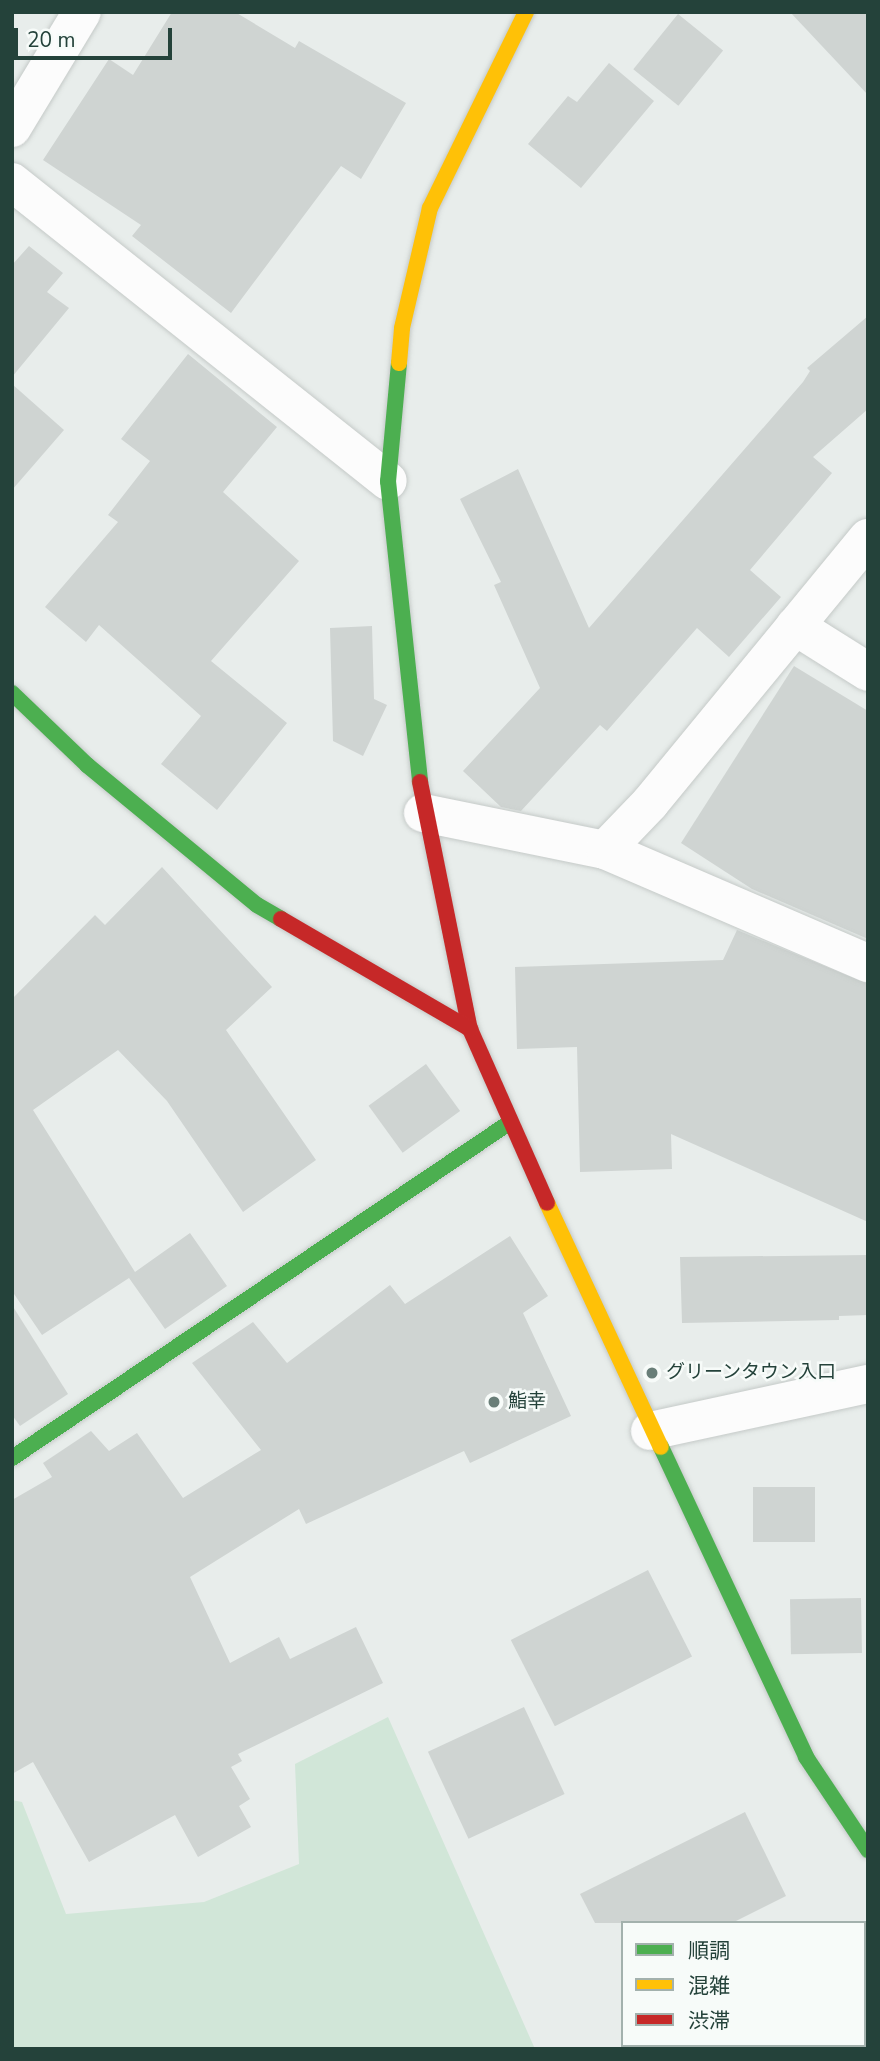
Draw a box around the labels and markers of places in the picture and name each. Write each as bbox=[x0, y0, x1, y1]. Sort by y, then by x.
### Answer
place label: グリーンタウン入口 bbox=[666, 1362, 837, 1384]
marker: グリーンタウン入口 bbox=[644, 1365, 660, 1381]
place label: 鮨幸 bbox=[508, 1391, 546, 1413]
marker: 鮨幸 bbox=[486, 1394, 502, 1410]

